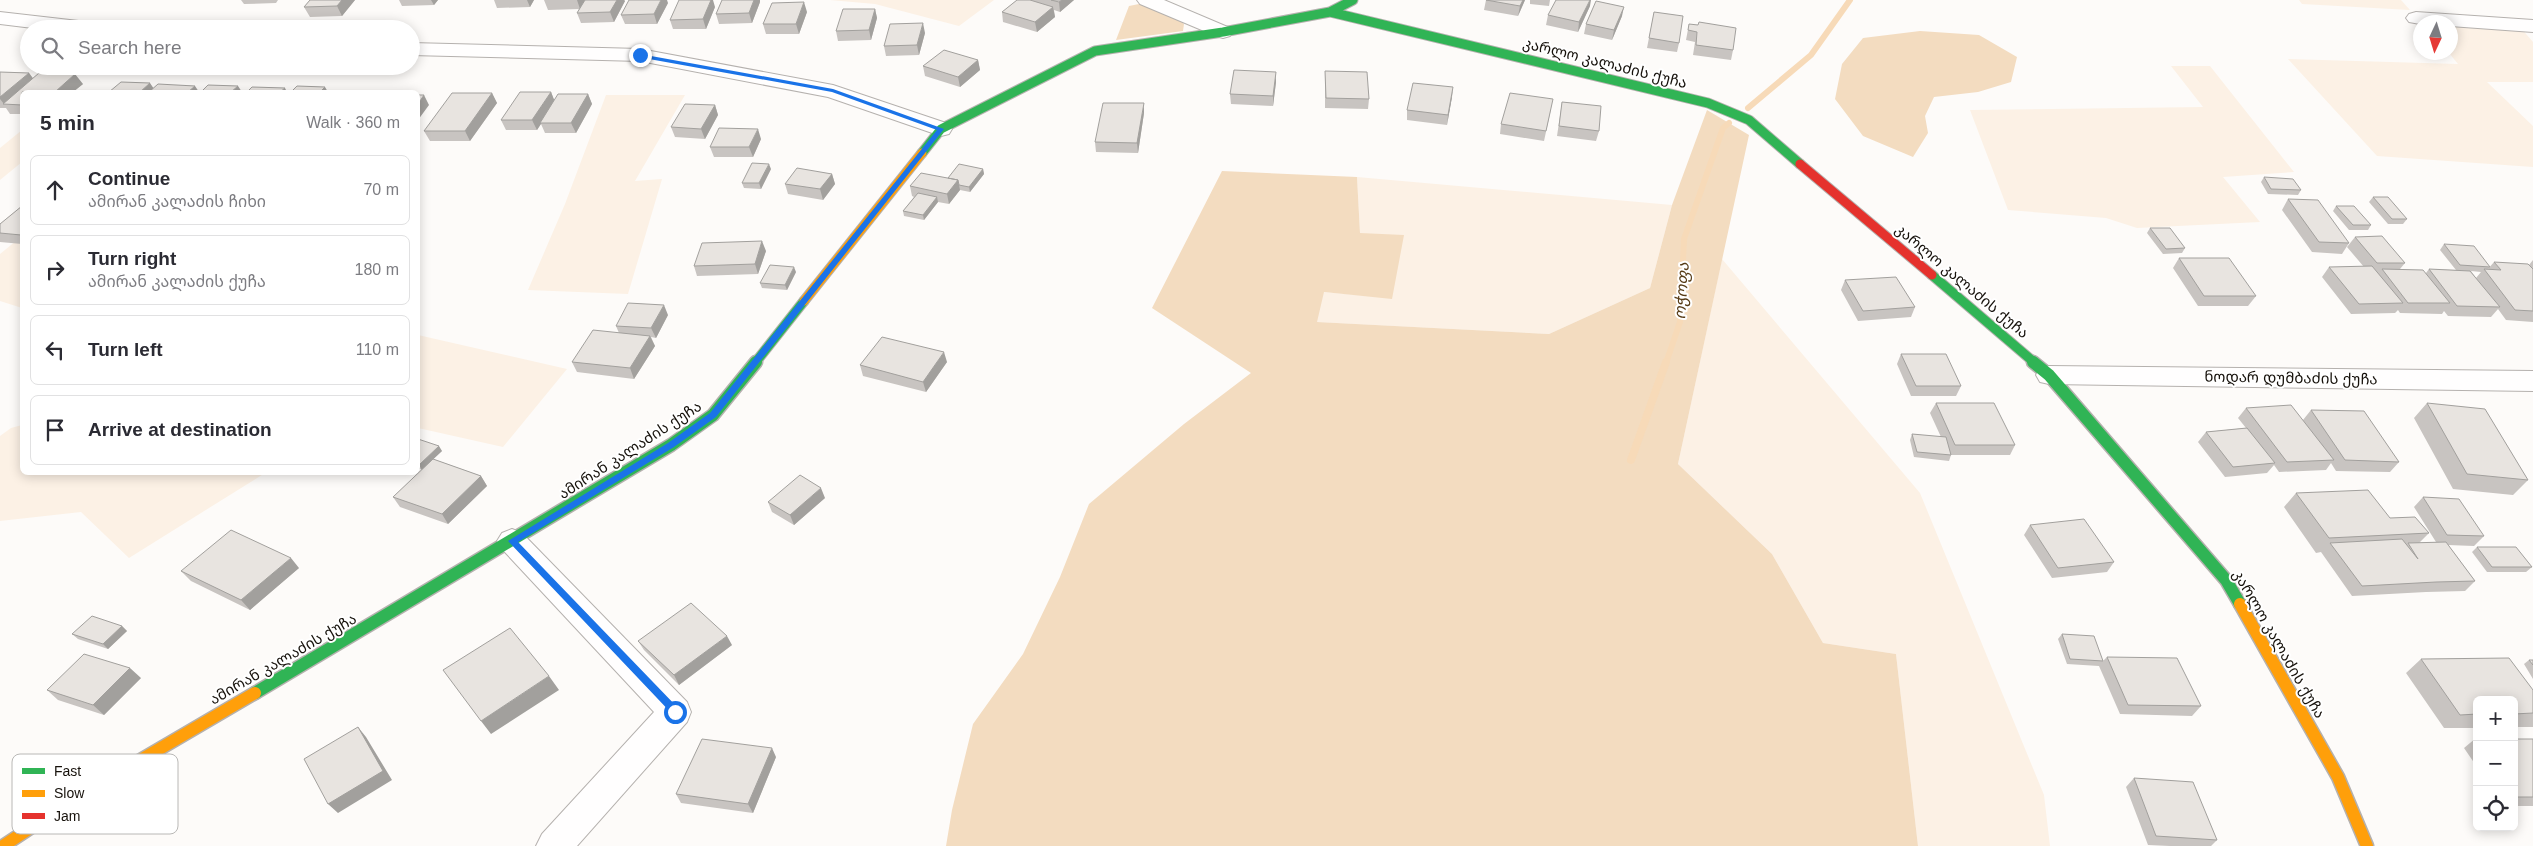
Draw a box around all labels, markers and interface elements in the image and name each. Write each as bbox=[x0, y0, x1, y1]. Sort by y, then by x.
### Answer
north arrow bbox=[2413, 15, 2458, 60]
search box bbox=[20, 20, 420, 75]
icon: search bbox=[38, 34, 66, 62]
street label: კარლო კალაძის ქუჩა bbox=[1521, 34, 1689, 92]
text: Search here bbox=[78, 37, 182, 58]
route end bbox=[629, 44, 652, 67]
text: 5 min bbox=[40, 111, 95, 134]
text: Walk · 360 m bbox=[306, 114, 400, 131]
text: Continue bbox=[88, 168, 170, 189]
icon: ahead bbox=[41, 176, 69, 204]
text: 70 m bbox=[363, 181, 399, 198]
text: ამირან კალაძის ჩიხი bbox=[88, 193, 266, 210]
street label: კარლო კალაძის ქუჩა bbox=[1892, 220, 2032, 342]
text: Turn right bbox=[88, 248, 176, 269]
icon: right bbox=[41, 256, 69, 284]
text: 180 m bbox=[355, 261, 399, 278]
water label: ოჭოფა bbox=[1671, 262, 1693, 320]
text: ამირან კალაძის ქუჩა bbox=[88, 273, 266, 290]
icon: left bbox=[41, 336, 69, 364]
text: Turn left bbox=[88, 339, 163, 360]
text: 110 m bbox=[356, 341, 399, 358]
street label: ნოდარ დუმბაძის ქუჩა bbox=[2204, 367, 2378, 389]
street label: ამირან კალაძის ქუჩა bbox=[555, 397, 705, 503]
icon: arrive bbox=[41, 416, 69, 444]
text: Arrive at destination bbox=[88, 419, 272, 440]
street label: კარლო კალაძის ქუჩა bbox=[2229, 566, 2329, 722]
street label: ამირან კალაძის ქუჩა bbox=[206, 610, 360, 708]
map controls bbox=[2473, 696, 2518, 831]
button: + bbox=[2473, 696, 2518, 741]
route start bbox=[664, 701, 687, 724]
button: − bbox=[2473, 741, 2518, 786]
legend bbox=[12, 754, 178, 834]
text: Fast bbox=[54, 763, 81, 779]
text: Slow bbox=[54, 785, 85, 801]
button: locate bbox=[2473, 786, 2518, 831]
text: Jam bbox=[54, 808, 80, 824]

